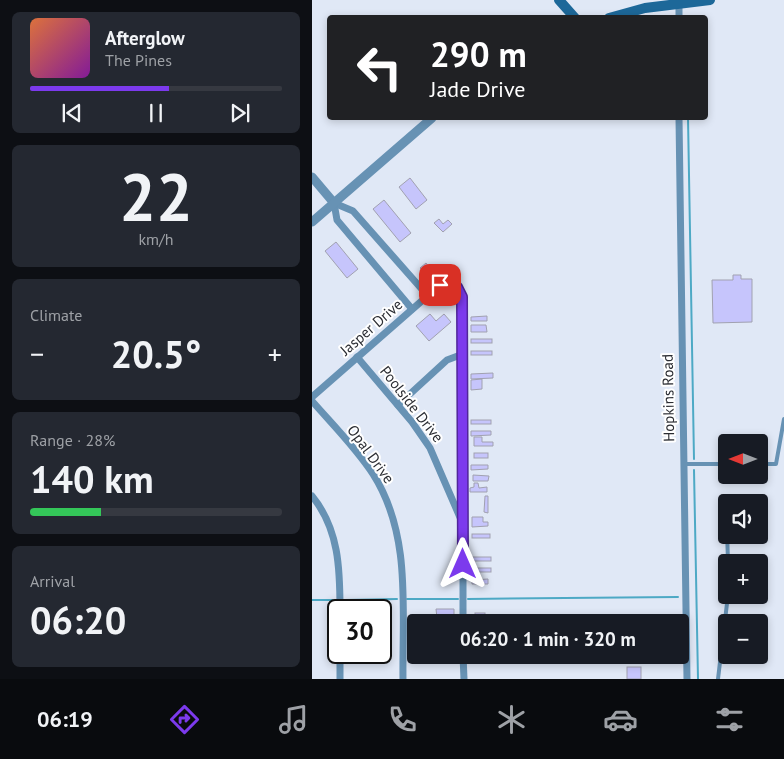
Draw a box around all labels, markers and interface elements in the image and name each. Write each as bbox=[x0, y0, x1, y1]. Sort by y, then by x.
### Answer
text: Afterglow bbox=[105, 26, 185, 50]
text: 290 m bbox=[430, 31, 527, 77]
icon: left bbox=[347, 35, 412, 100]
text: The Pines bbox=[105, 50, 172, 70]
text: Jade Drive bbox=[430, 75, 526, 103]
icon: previous bbox=[58, 99, 86, 127]
icon: pause bbox=[142, 99, 170, 127]
icon: next bbox=[226, 99, 254, 127]
text: 22 bbox=[119, 154, 193, 238]
text: km/h bbox=[138, 229, 174, 249]
pin bbox=[419, 264, 461, 306]
icon: arrive bbox=[426, 271, 454, 299]
street label: Jasper Drive bbox=[335, 295, 406, 360]
text: Climate bbox=[30, 305, 82, 325]
text: 20.5° bbox=[111, 329, 201, 378]
text: − bbox=[30, 335, 44, 372]
text: + bbox=[268, 335, 282, 372]
street label: Hopkins Road bbox=[658, 354, 678, 442]
street label: Poolside Drive bbox=[376, 362, 448, 446]
street label: Opal Drive bbox=[343, 421, 399, 487]
text: Range · 28% bbox=[30, 430, 115, 450]
north arrow bbox=[718, 434, 768, 484]
map controls bbox=[718, 434, 768, 664]
text: 140 km bbox=[30, 454, 154, 503]
button: sound bbox=[718, 494, 768, 544]
position arrow bbox=[436, 537, 488, 589]
button: + bbox=[718, 554, 768, 604]
text: Arrival bbox=[30, 571, 75, 591]
text: 06:20 bbox=[30, 595, 126, 644]
speed limit sign: 30 bbox=[327, 599, 392, 664]
button: − bbox=[718, 614, 768, 664]
text: 06:20 · 1 min · 320 m bbox=[460, 627, 636, 651]
icon: directions bbox=[167, 702, 202, 737]
icon: music bbox=[276, 702, 311, 737]
icon: phone bbox=[385, 702, 420, 737]
icon: climate bbox=[494, 702, 529, 737]
icon: car bbox=[603, 702, 638, 737]
icon: filters bbox=[712, 702, 747, 737]
text: 06:19 bbox=[37, 705, 93, 733]

